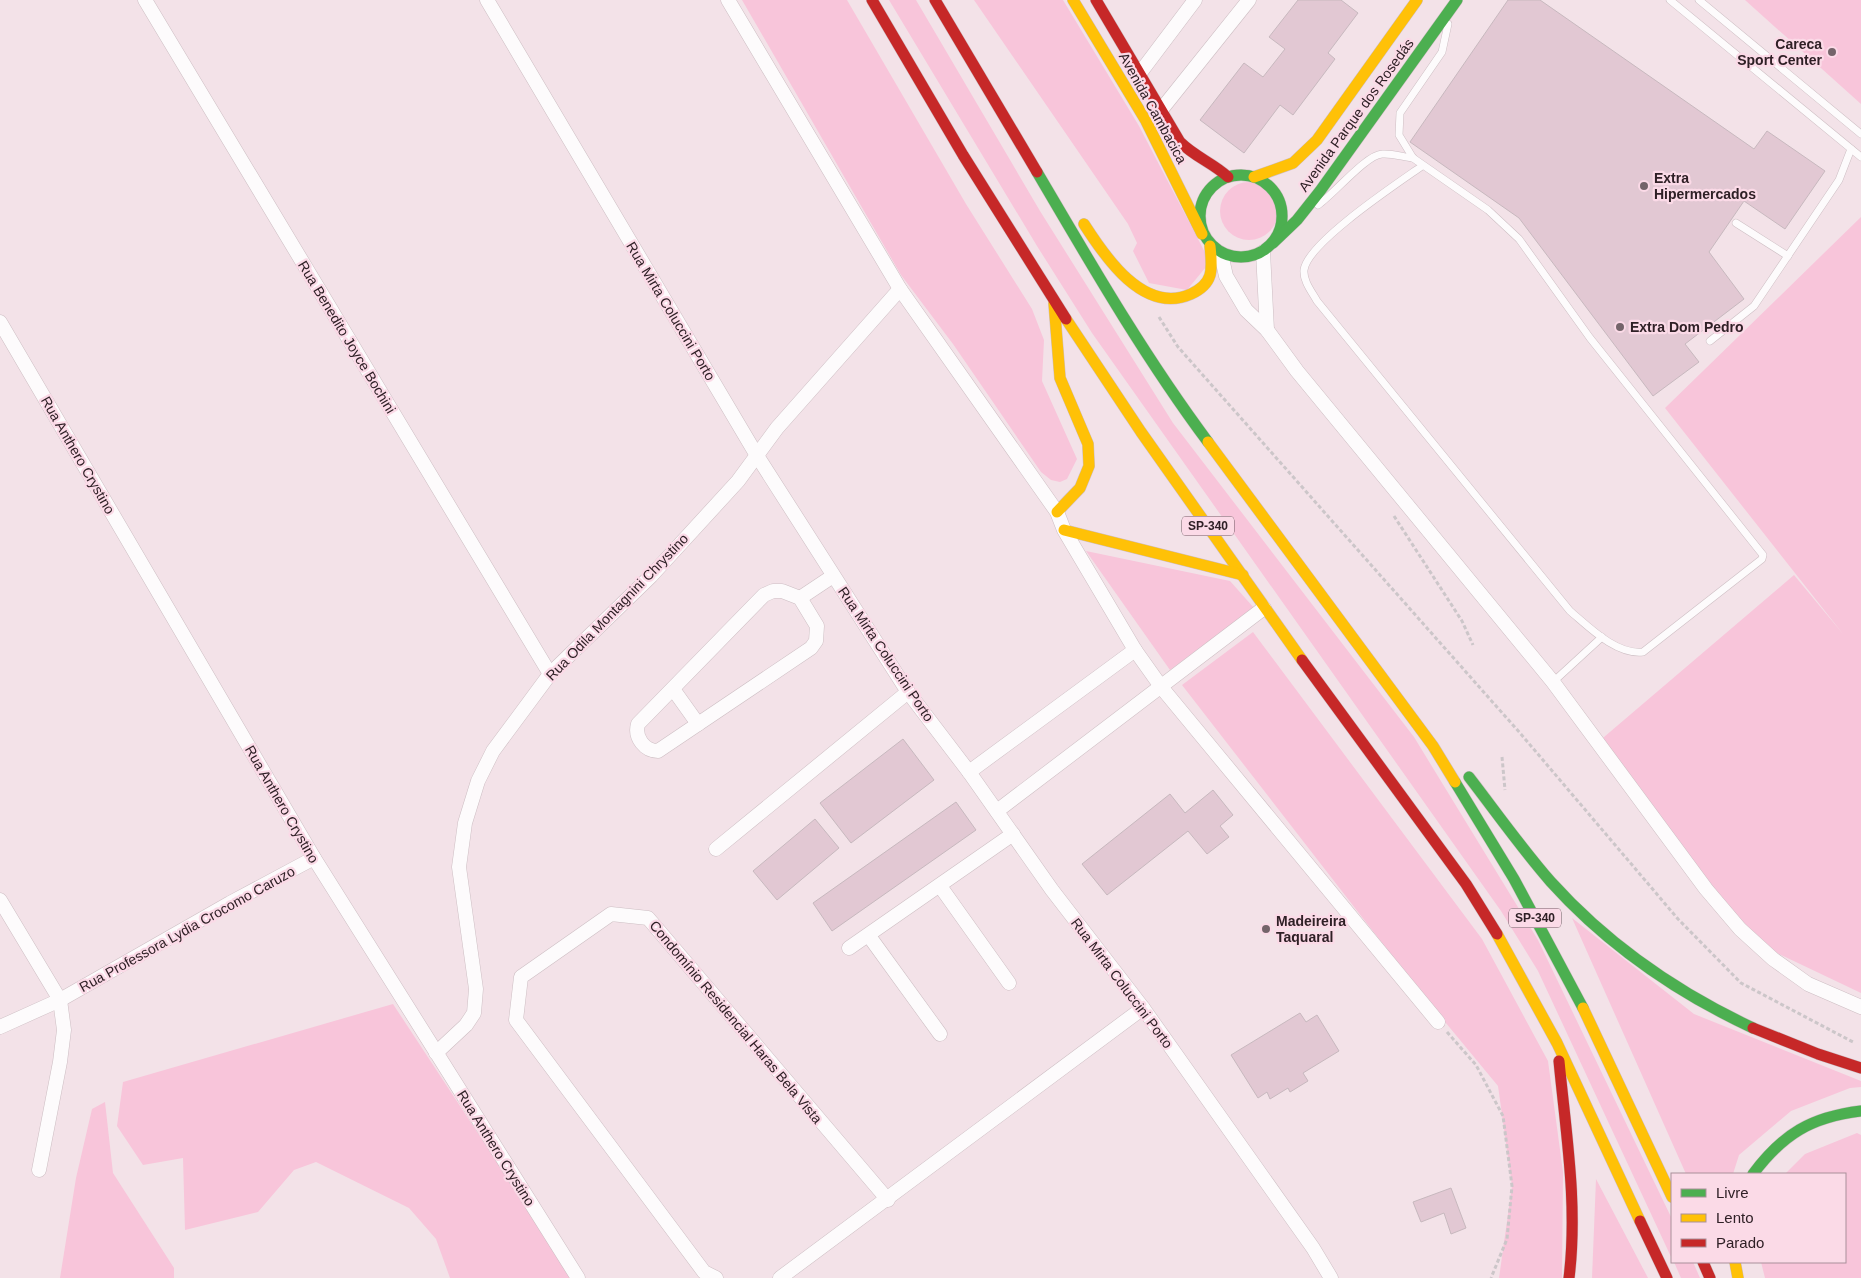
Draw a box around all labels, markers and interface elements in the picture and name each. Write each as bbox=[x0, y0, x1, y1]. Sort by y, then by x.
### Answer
street label: Avenida Parque dos Rosedás bbox=[1295, 35, 1417, 195]
place label: Careca Sport Center bbox=[1737, 36, 1823, 68]
marker: Careca Sport Center bbox=[1826, 46, 1838, 58]
street label: Avenida Cambacica bbox=[1116, 50, 1190, 166]
place label: Extra Hipermercados bbox=[1654, 170, 1756, 202]
marker: Extra Hipermercados bbox=[1638, 180, 1650, 192]
street label: Rua Mirta Coluccini Porto bbox=[623, 239, 719, 383]
street label: Rua Benedito Joyce Bochini bbox=[295, 258, 399, 416]
place label: Extra Dom Pedro bbox=[1630, 319, 1744, 335]
marker: Extra Dom Pedro bbox=[1614, 321, 1626, 333]
street label: Rua Anthero Crystino bbox=[38, 393, 118, 517]
road number: SP-340 bbox=[1182, 516, 1234, 536]
street label: Rua Odila Montagnini Chrystino bbox=[543, 530, 692, 684]
street label: Rua Mirta Coluccini Porto bbox=[835, 584, 937, 724]
street label: Rua Anthero Crystino bbox=[242, 742, 322, 866]
street label: Rua Professora Lydia Crocomo Caruzo bbox=[76, 863, 298, 995]
road number: SP-340 bbox=[1509, 908, 1561, 928]
place label: Madeireira Taquaral bbox=[1276, 913, 1346, 945]
street label: Rua Mirta Coluccini Porto bbox=[1068, 915, 1176, 1051]
street label: Condomínio Residencial Haras Bela Vista bbox=[646, 917, 826, 1127]
marker: Madeireira Taquaral bbox=[1260, 923, 1272, 935]
street label: Rua Anthero Crystino bbox=[454, 1087, 538, 1209]
legend bbox=[1671, 1173, 1846, 1263]
text: Livre bbox=[1716, 1184, 1749, 1201]
text: Lento bbox=[1716, 1209, 1754, 1226]
text: Parado bbox=[1716, 1234, 1764, 1251]

